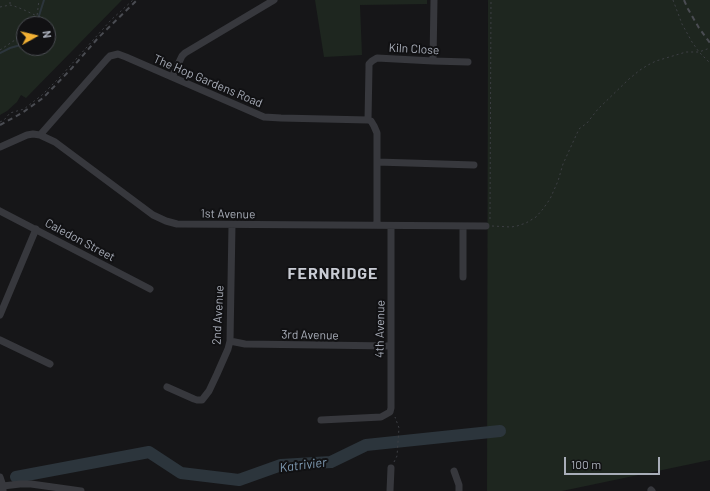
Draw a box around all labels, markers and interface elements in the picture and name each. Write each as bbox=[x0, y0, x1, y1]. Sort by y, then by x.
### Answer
north arrow bbox=[16, 16, 56, 56]
text: N bbox=[40, 30, 54, 39]
street label: Kiln Close bbox=[388, 40, 440, 58]
street label: The Hop Gardens Road bbox=[151, 51, 265, 111]
street label: 1st Avenue bbox=[200, 206, 256, 222]
street label: Caledon Street bbox=[43, 216, 117, 264]
district label: FERNRIDGE bbox=[288, 264, 378, 284]
street label: 2nd Avenue bbox=[209, 285, 227, 345]
street label: 4th Avenue bbox=[372, 300, 388, 358]
street label: 3rd Avenue bbox=[281, 327, 339, 343]
scale bar bbox=[566, 449, 662, 475]
water label: Katrivier bbox=[279, 454, 327, 476]
text: 100 m bbox=[571, 457, 601, 471]

